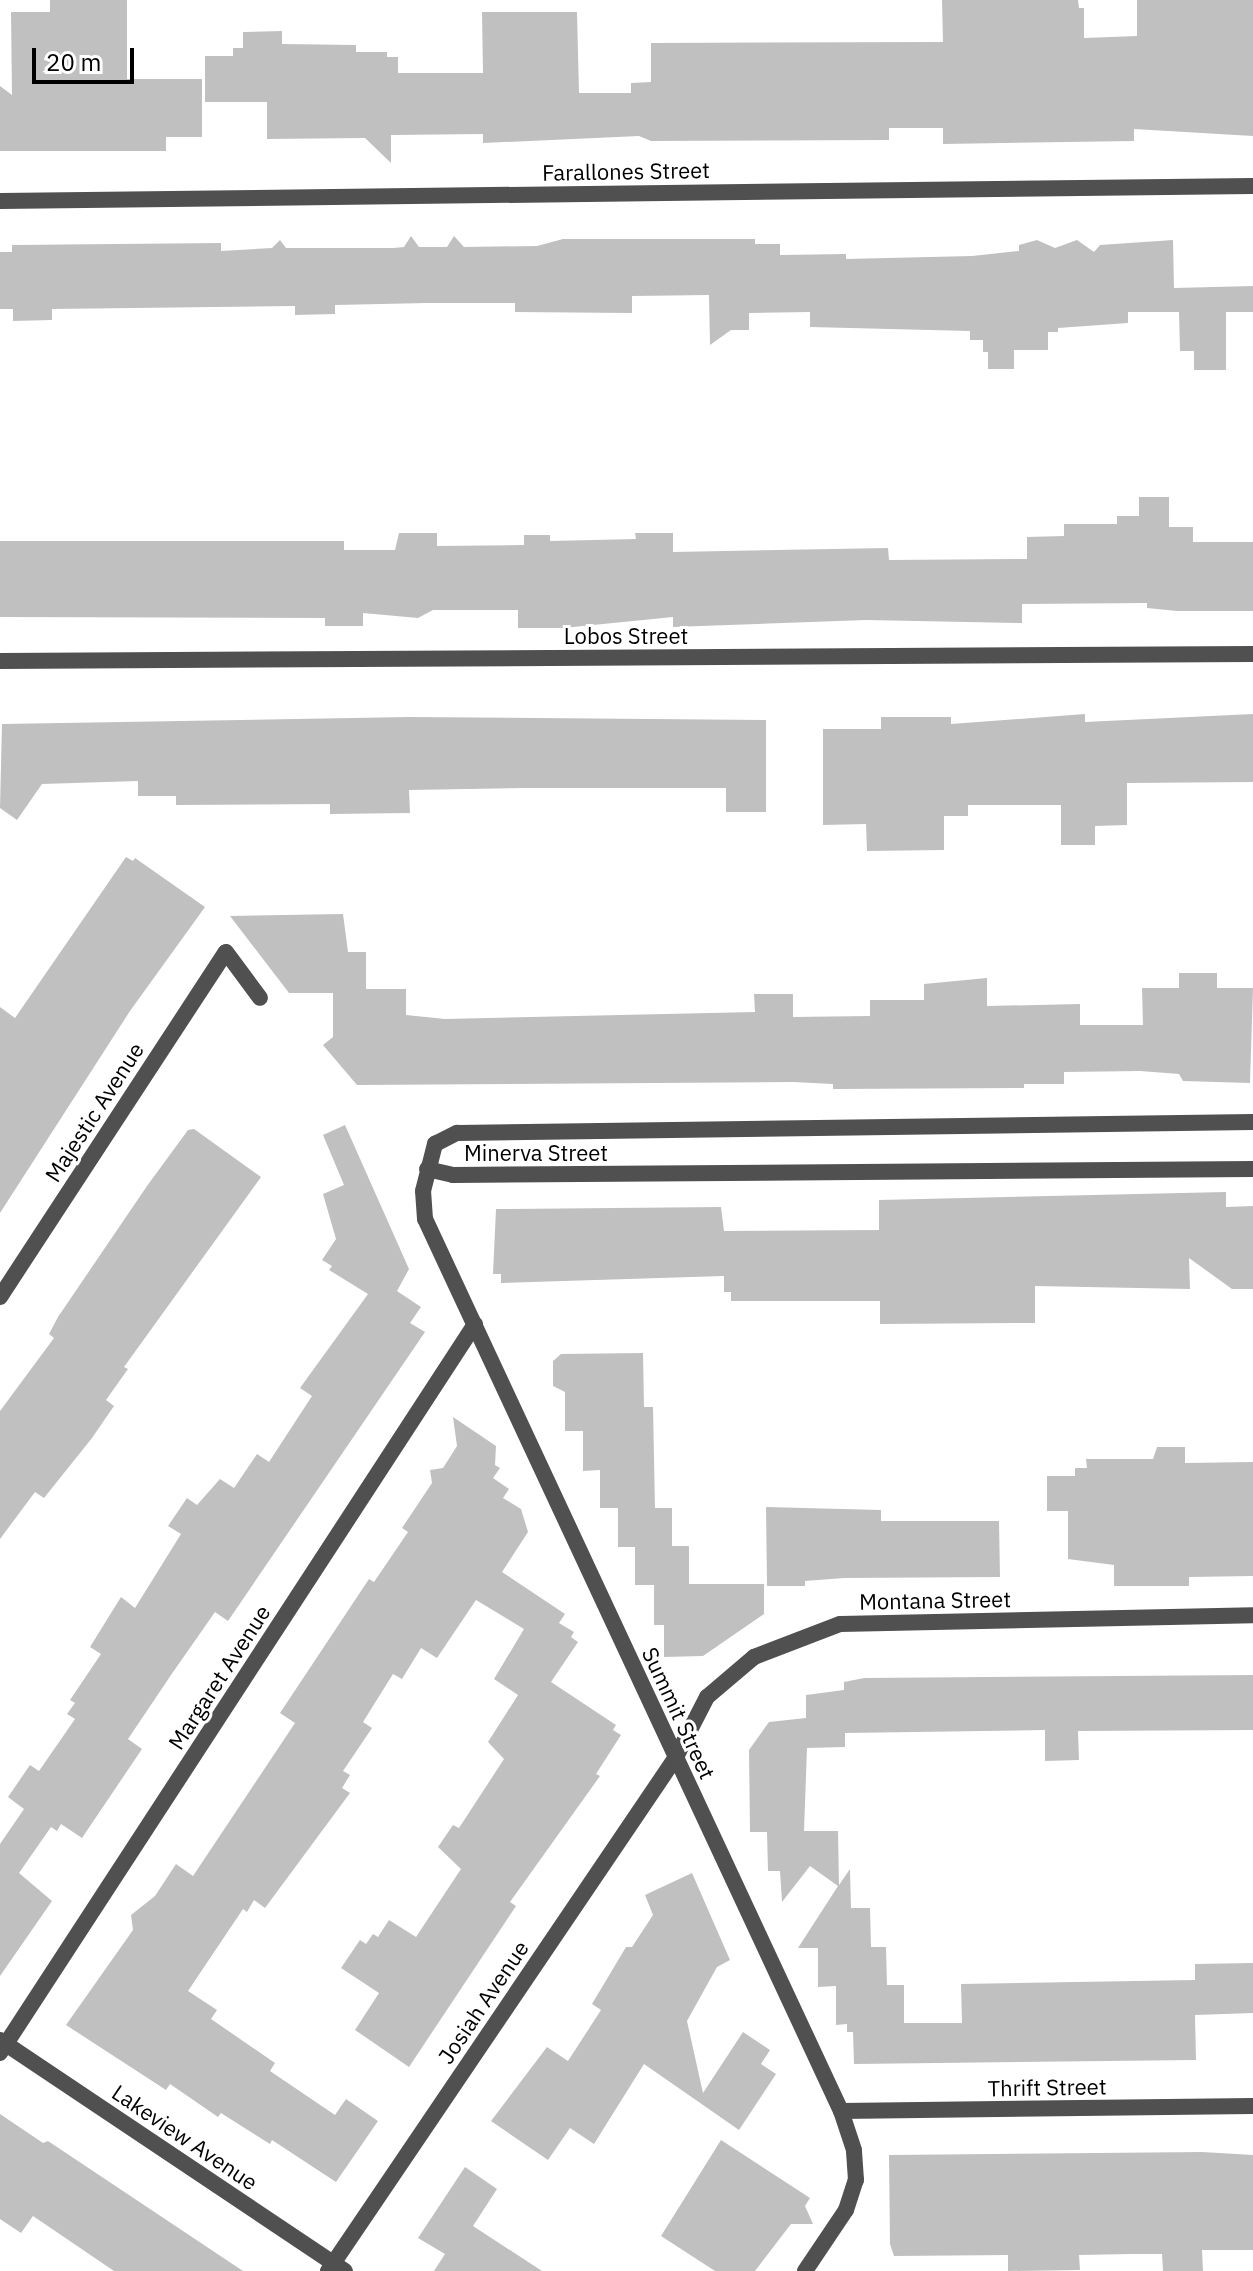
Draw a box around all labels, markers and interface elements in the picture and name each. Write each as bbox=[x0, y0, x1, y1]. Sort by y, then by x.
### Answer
scale bar bbox=[36, 32, 138, 82]
text: 20 m bbox=[46, 46, 101, 78]
street label: Farallones Street bbox=[542, 156, 710, 186]
street label: Lobos Street bbox=[564, 623, 688, 649]
street label: Majestic Avenue bbox=[39, 1037, 149, 1187]
street label: Minerva Street bbox=[464, 1140, 608, 1166]
street label: Montana Street bbox=[859, 1585, 1011, 1615]
street label: Margaret Avenue bbox=[162, 1600, 276, 1754]
street label: Summit Street bbox=[637, 1643, 721, 1783]
street label: Josiah Avenue bbox=[432, 1935, 534, 2069]
street label: Thrift Street bbox=[987, 2073, 1107, 2101]
street label: Lakeview Avenue bbox=[107, 2079, 263, 2195]

